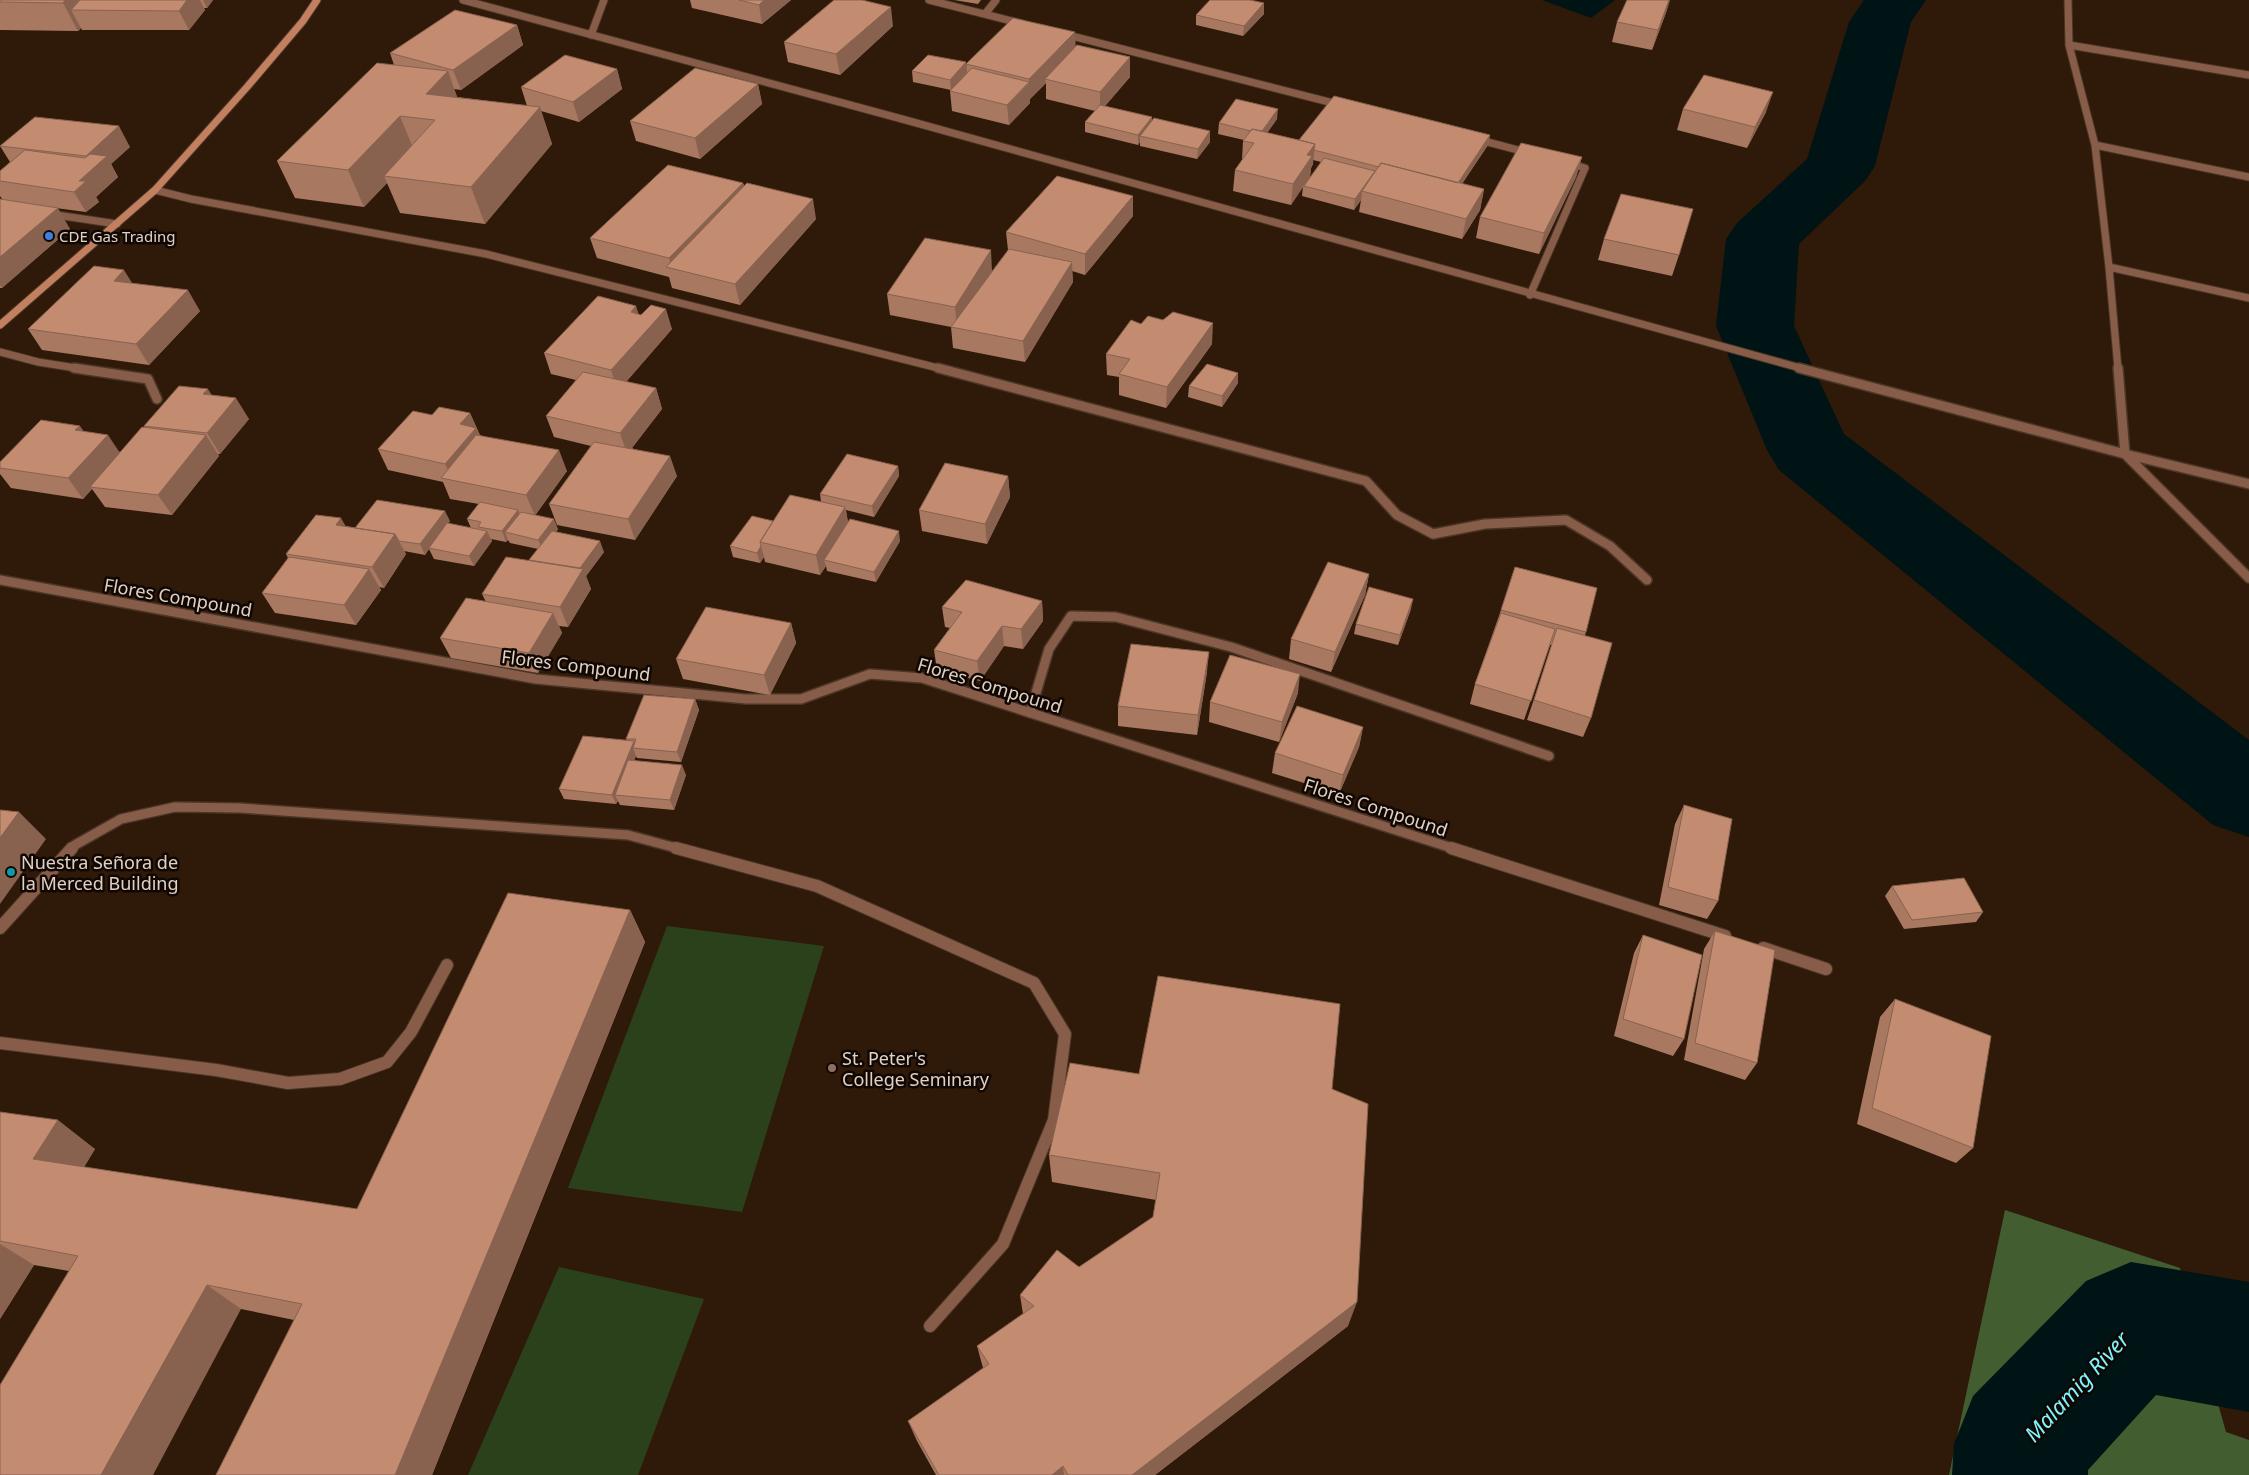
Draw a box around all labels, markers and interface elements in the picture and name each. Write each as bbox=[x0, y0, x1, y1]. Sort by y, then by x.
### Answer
place label: CDE Gas Trading bbox=[59, 226, 176, 246]
marker: CDE Gas Trading bbox=[43, 230, 55, 242]
street label: Flores Compound bbox=[102, 572, 254, 622]
street label: Flores Compound bbox=[500, 644, 652, 686]
street label: Flores Compound bbox=[915, 652, 1065, 718]
street label: Flores Compound bbox=[1301, 772, 1451, 842]
place label: Nuestra Señora de la Merced Building bbox=[21, 850, 179, 895]
marker: Nuestra Señora de la Merced Building bbox=[5, 866, 17, 878]
place label: St. Peter's College Seminary bbox=[842, 1046, 990, 1091]
marker: St. Peter's College Seminary bbox=[826, 1062, 838, 1074]
water label: Malamig River bbox=[2017, 1323, 2136, 1448]

